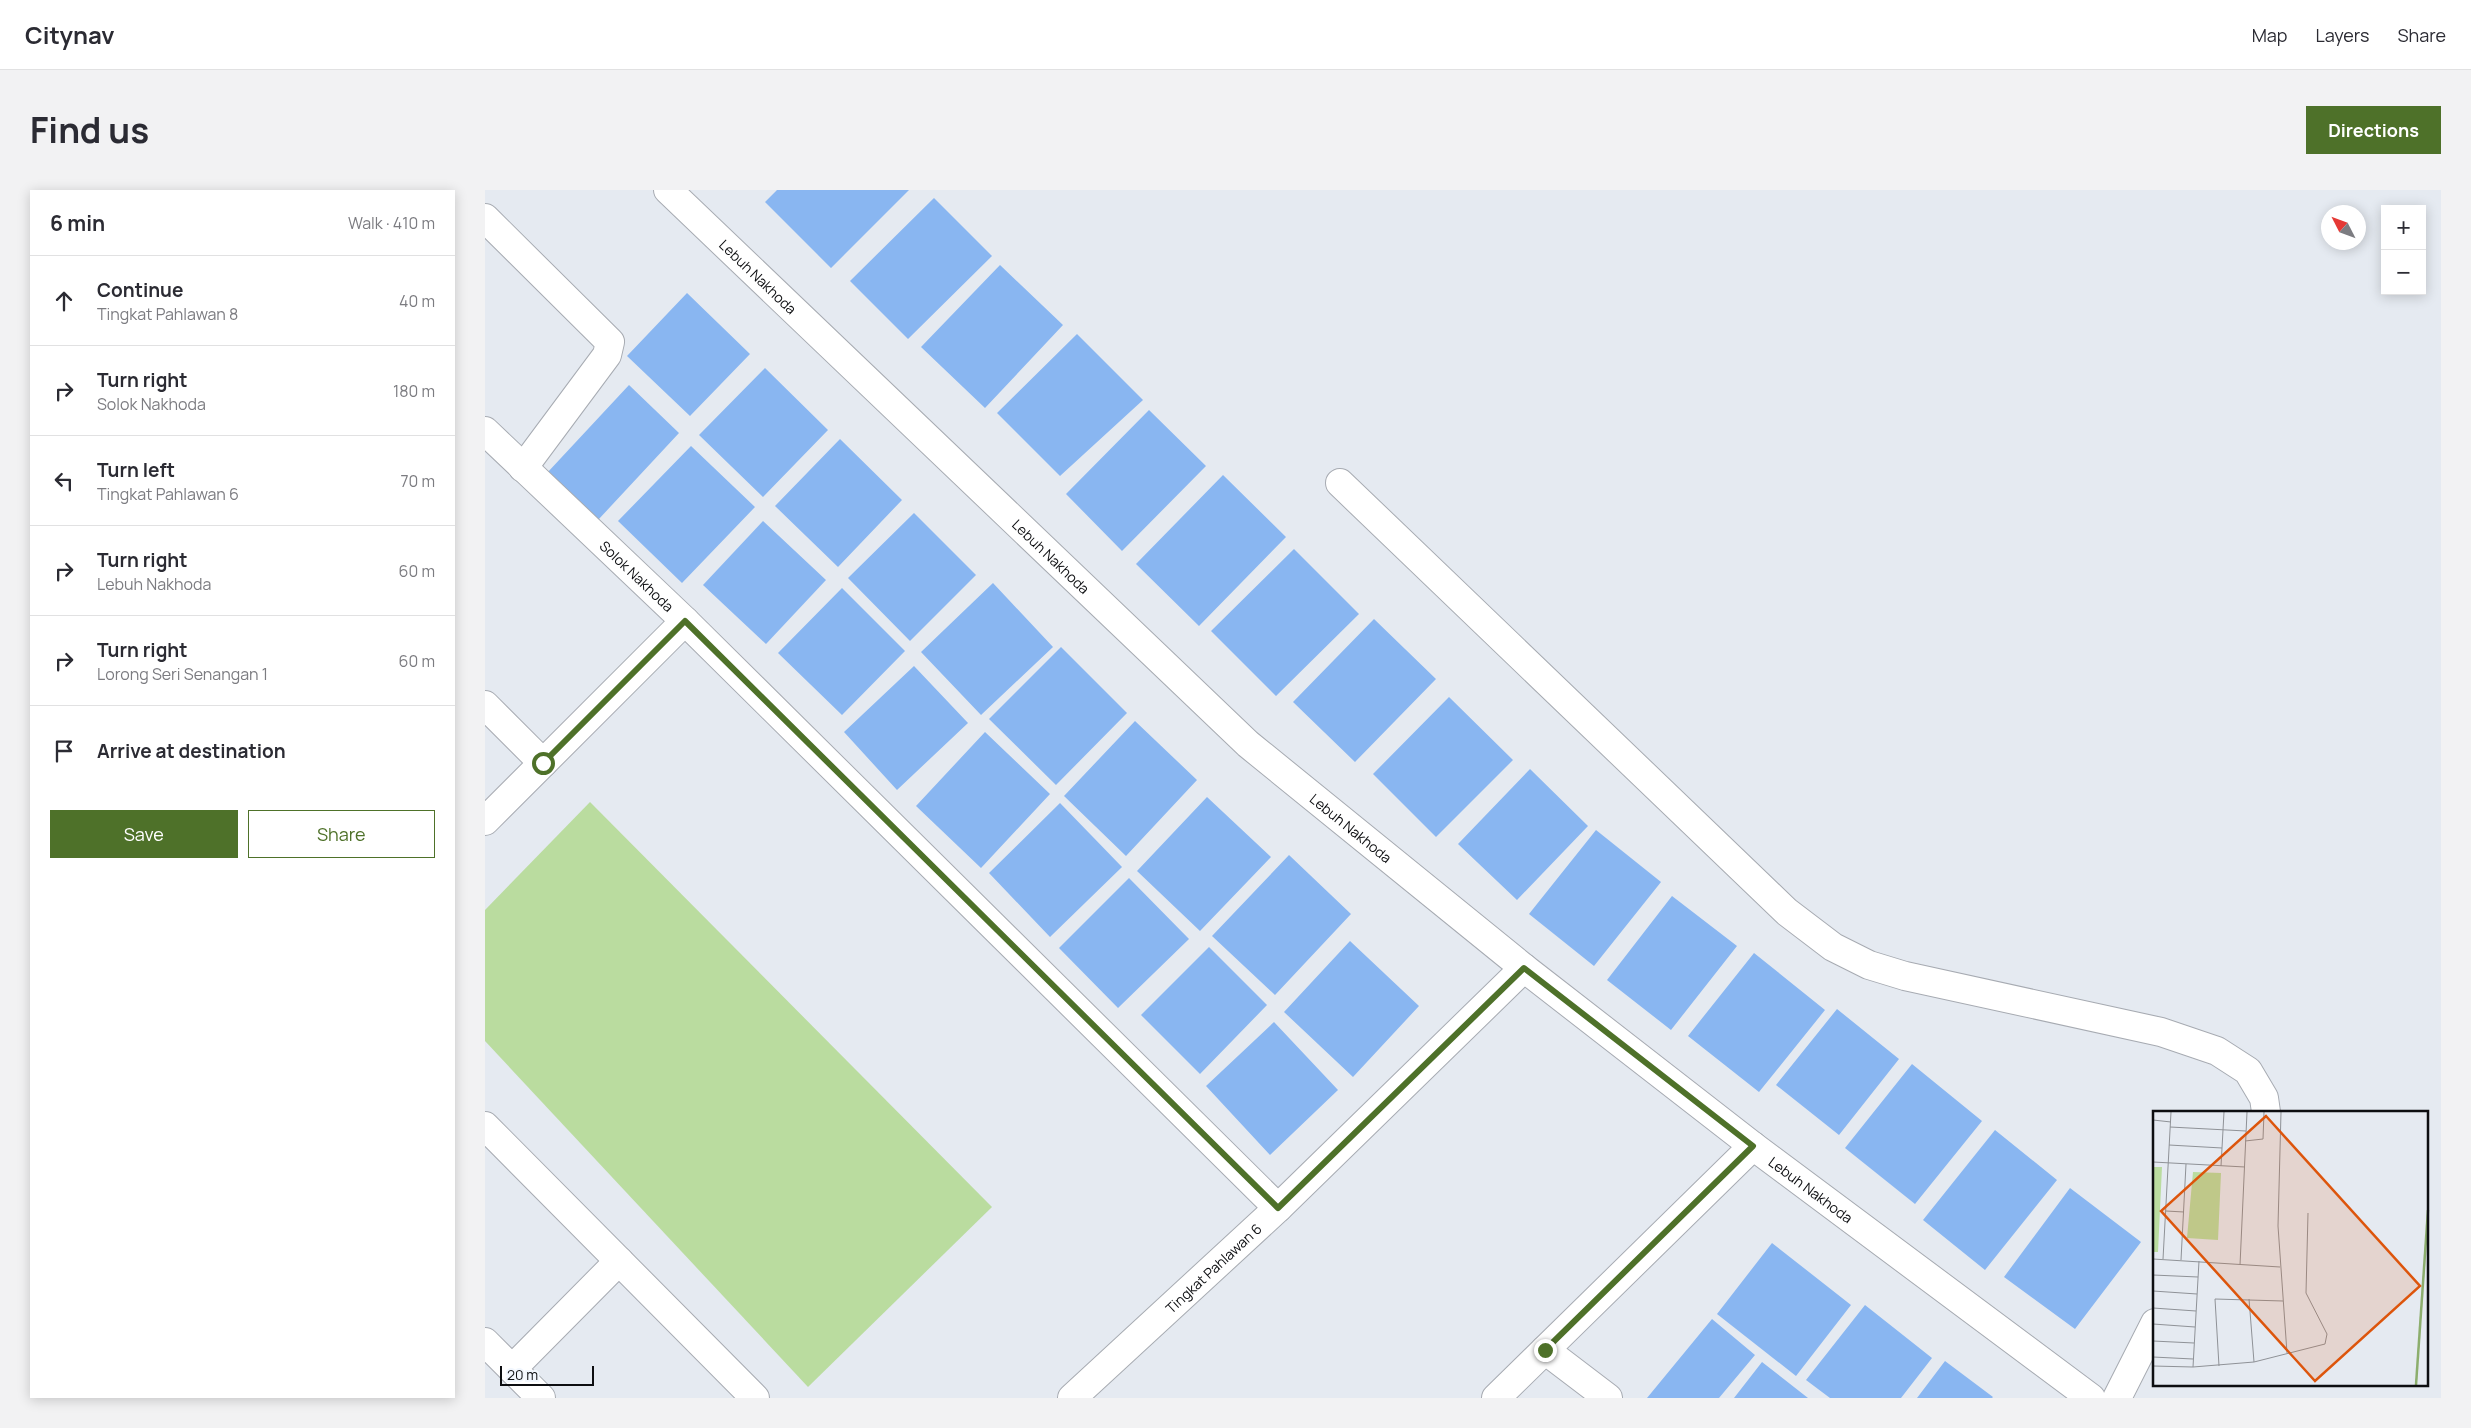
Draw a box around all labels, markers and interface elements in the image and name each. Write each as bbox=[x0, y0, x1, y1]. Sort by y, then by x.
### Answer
text: Citynav bbox=[25, 18, 115, 51]
text: Map bbox=[2252, 23, 2287, 47]
text: Layers bbox=[2315, 23, 2369, 47]
text: Share bbox=[2397, 23, 2446, 47]
text: Find us bbox=[30, 106, 149, 154]
button: Directions bbox=[2306, 106, 2441, 154]
north arrow bbox=[2321, 205, 2366, 250]
map controls bbox=[2381, 205, 2426, 295]
button: + bbox=[2381, 205, 2426, 250]
text: 6 min bbox=[50, 209, 105, 237]
text: Walk · 410 m bbox=[348, 212, 435, 234]
street label: Lebuh Nakhoda bbox=[716, 235, 801, 318]
button: − bbox=[2381, 250, 2426, 295]
text: Continue bbox=[97, 277, 183, 303]
icon: ahead bbox=[50, 287, 78, 315]
text: 40 m bbox=[399, 290, 435, 312]
text: Tingkat Pahlawan 8 bbox=[97, 303, 238, 325]
text: Turn right bbox=[97, 367, 187, 393]
icon: right bbox=[50, 377, 78, 405]
text: 180 m bbox=[393, 380, 435, 402]
text: Solok Nakhoda bbox=[97, 393, 206, 415]
text: Turn left bbox=[97, 457, 175, 483]
icon: left bbox=[50, 467, 78, 495]
text: 70 m bbox=[400, 470, 435, 492]
text: Tingkat Pahlawan 6 bbox=[97, 483, 239, 505]
street label: Lebuh Nakhoda bbox=[1008, 515, 1094, 598]
street label: Solok Nakhoda bbox=[596, 536, 678, 615]
text: Turn right bbox=[97, 547, 187, 573]
icon: right bbox=[50, 557, 78, 585]
text: 60 m bbox=[399, 560, 435, 582]
text: Lebuh Nakhoda bbox=[97, 573, 211, 595]
text: Turn right bbox=[97, 637, 187, 663]
icon: right bbox=[50, 647, 78, 675]
text: 60 m bbox=[399, 650, 435, 672]
text: Lorong Seri Senangan 1 bbox=[97, 663, 268, 685]
icon: arrive bbox=[50, 737, 78, 765]
text: Arrive at destination bbox=[97, 738, 286, 764]
route start bbox=[532, 752, 555, 775]
street label: Lebuh Nakhoda bbox=[1306, 789, 1396, 867]
button: Save bbox=[50, 810, 238, 858]
button: Share bbox=[248, 810, 435, 858]
inset map bbox=[2153, 1111, 2429, 1386]
street label: Lebuh Nakhoda bbox=[1765, 1152, 1857, 1227]
street label: Tingkat Pahlawan 6 bbox=[1161, 1219, 1265, 1317]
route end bbox=[1534, 1339, 1557, 1362]
scale bar bbox=[500, 1363, 594, 1386]
text: 20 m bbox=[507, 1365, 538, 1384]

